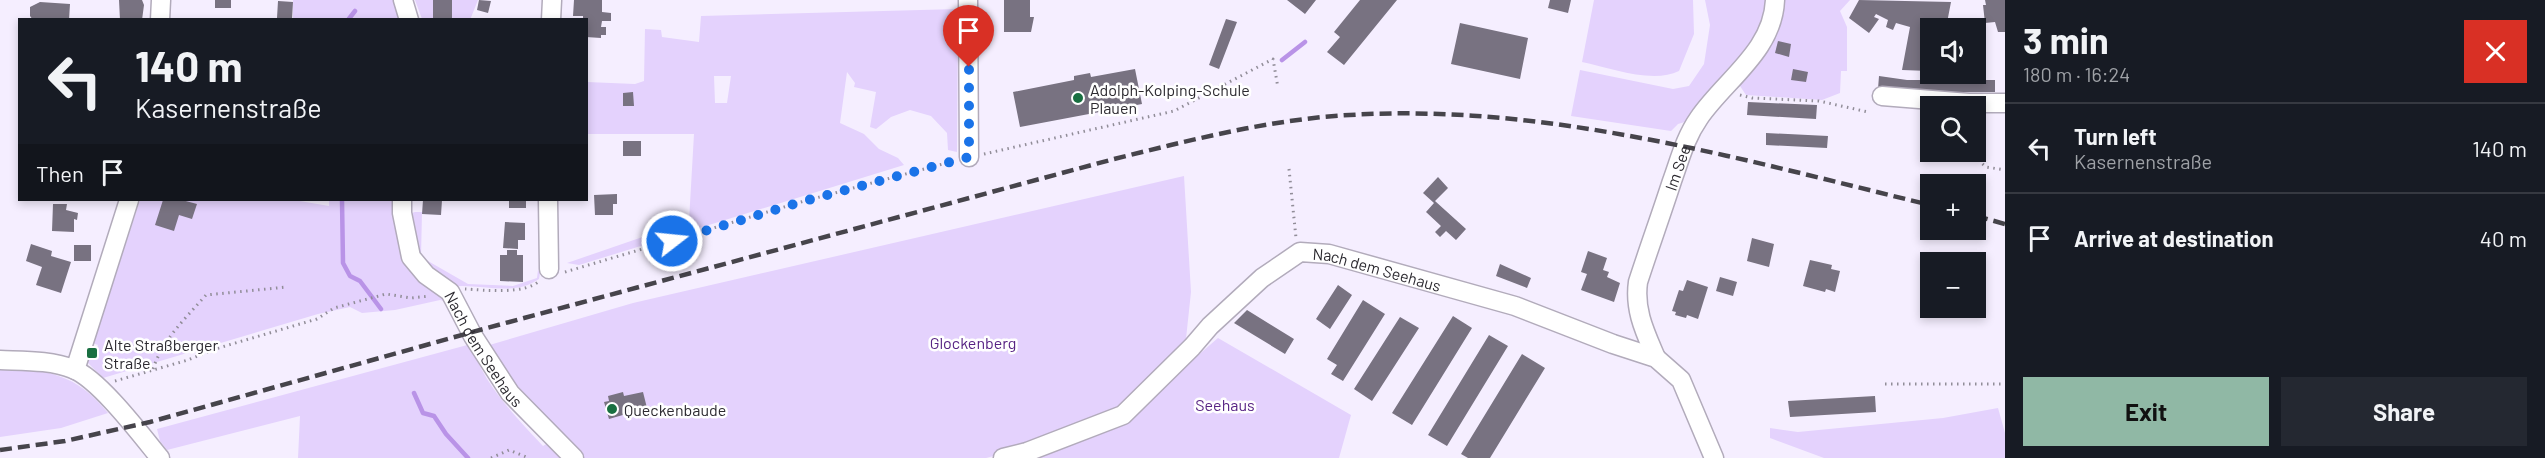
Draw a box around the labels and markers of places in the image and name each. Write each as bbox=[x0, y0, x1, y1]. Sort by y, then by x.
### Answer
pin bbox=[943, 5, 994, 67]
place label: Adolph-Kolping-Schule Plauen bbox=[1090, 80, 1250, 117]
marker: Adolph-Kolping-Schule Plauen bbox=[1071, 91, 1085, 105]
place label: Alte Straßberger Straße bbox=[104, 335, 219, 372]
marker: Alte Straßberger Straße bbox=[85, 346, 99, 360]
place label: Queckenbaude bbox=[624, 400, 726, 419]
marker: Queckenbaude bbox=[605, 402, 619, 416]

